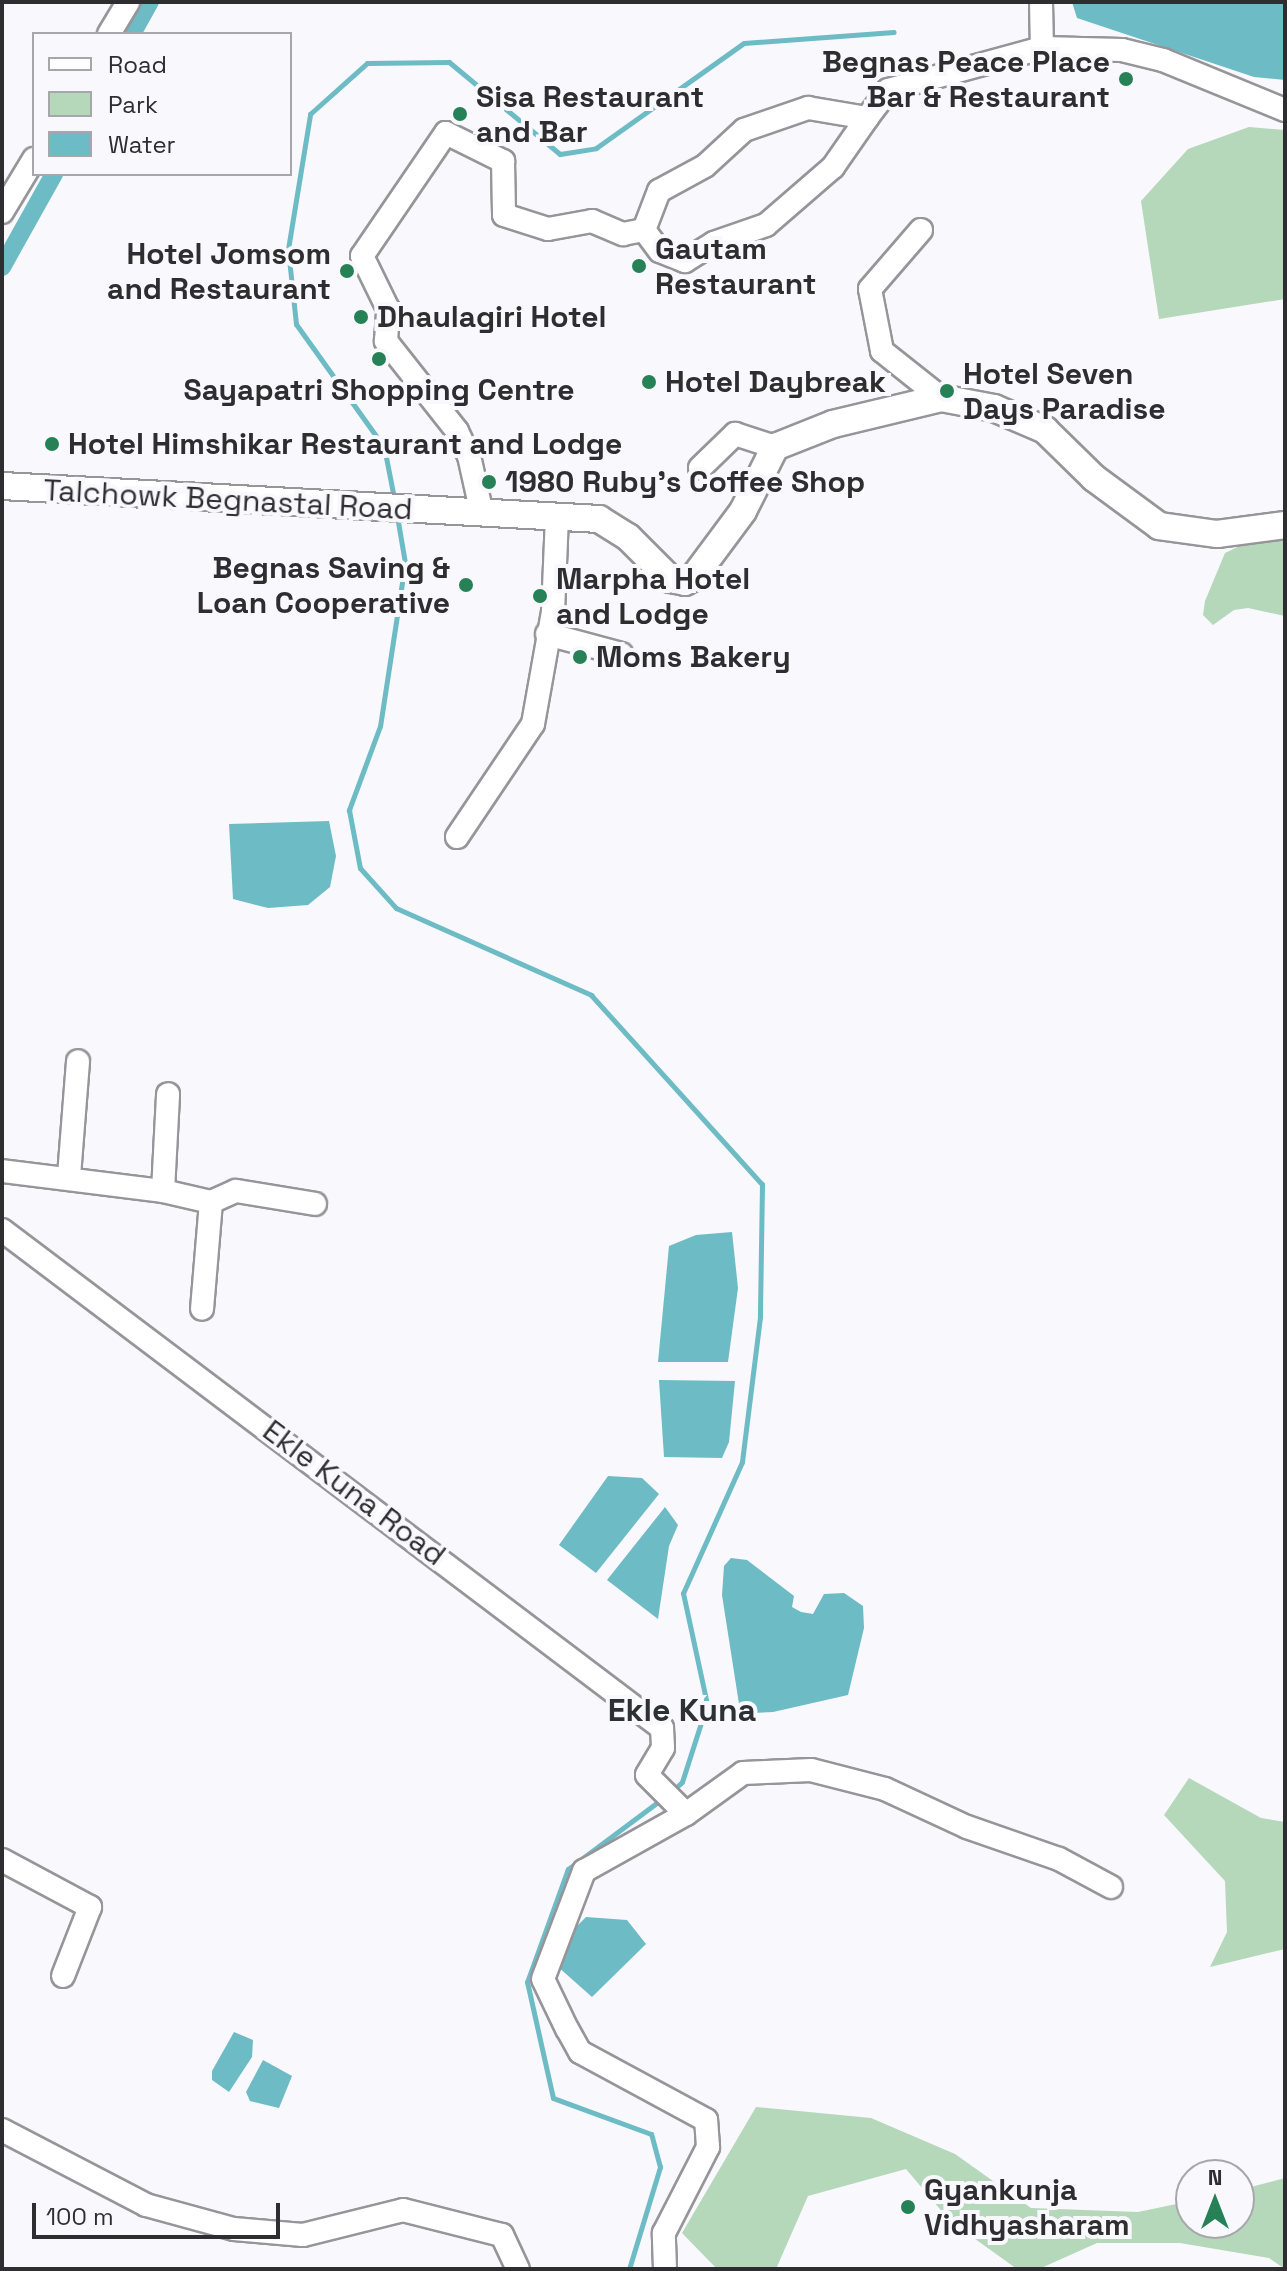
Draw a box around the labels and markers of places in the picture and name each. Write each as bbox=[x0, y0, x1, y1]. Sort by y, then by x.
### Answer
place label: Begnas Peace Place Bar & Restaurant bbox=[822, 44, 1110, 114]
marker: Begnas Peace Place Bar & Restaurant bbox=[1117, 70, 1135, 88]
place label: Sisa Restaurant and Bar bbox=[476, 79, 704, 150]
marker: Sisa Restaurant and Bar bbox=[451, 105, 469, 123]
place label: Gautam Restaurant bbox=[655, 231, 816, 302]
place label: Hotel Jomsom and Restaurant bbox=[107, 236, 331, 306]
marker: Gautam Restaurant bbox=[630, 257, 648, 275]
marker: Hotel Jomsom and Restaurant bbox=[338, 262, 356, 280]
place label: Dhaulagiri Hotel bbox=[377, 299, 606, 335]
marker: Dhaulagiri Hotel bbox=[352, 308, 370, 326]
marker: Sayapatri Shopping Centre bbox=[370, 350, 388, 368]
place label: Hotel Seven Days Paradise bbox=[963, 356, 1166, 426]
place label: Hotel Daybreak bbox=[665, 364, 886, 400]
place label: Sayapatri Shopping Centre bbox=[183, 372, 575, 408]
marker: Hotel Daybreak bbox=[640, 373, 658, 391]
marker: Hotel Seven Days Paradise bbox=[938, 382, 956, 400]
place label: Hotel Himshikar Restaurant and Lodge bbox=[68, 426, 622, 462]
marker: Hotel Himshikar Restaurant and Lodge bbox=[43, 435, 61, 453]
place label: 1980 Ruby's Coffee Shop bbox=[505, 464, 865, 500]
marker: 1980 Ruby's Coffee Shop bbox=[480, 473, 498, 491]
place label: Begnas Saving & Loan Cooperative bbox=[197, 550, 450, 620]
place label: Marpha Hotel and Lodge bbox=[556, 561, 750, 632]
marker: Begnas Saving & Loan Cooperative bbox=[457, 576, 475, 594]
marker: Marpha Hotel and Lodge bbox=[531, 587, 549, 605]
place label: Moms Bakery bbox=[596, 639, 791, 675]
marker: Moms Bakery bbox=[571, 648, 589, 666]
place label: Gyankunja Vidhyasharam bbox=[924, 2172, 1130, 2242]
marker: Gyankunja Vidhyasharam bbox=[899, 2198, 917, 2216]

